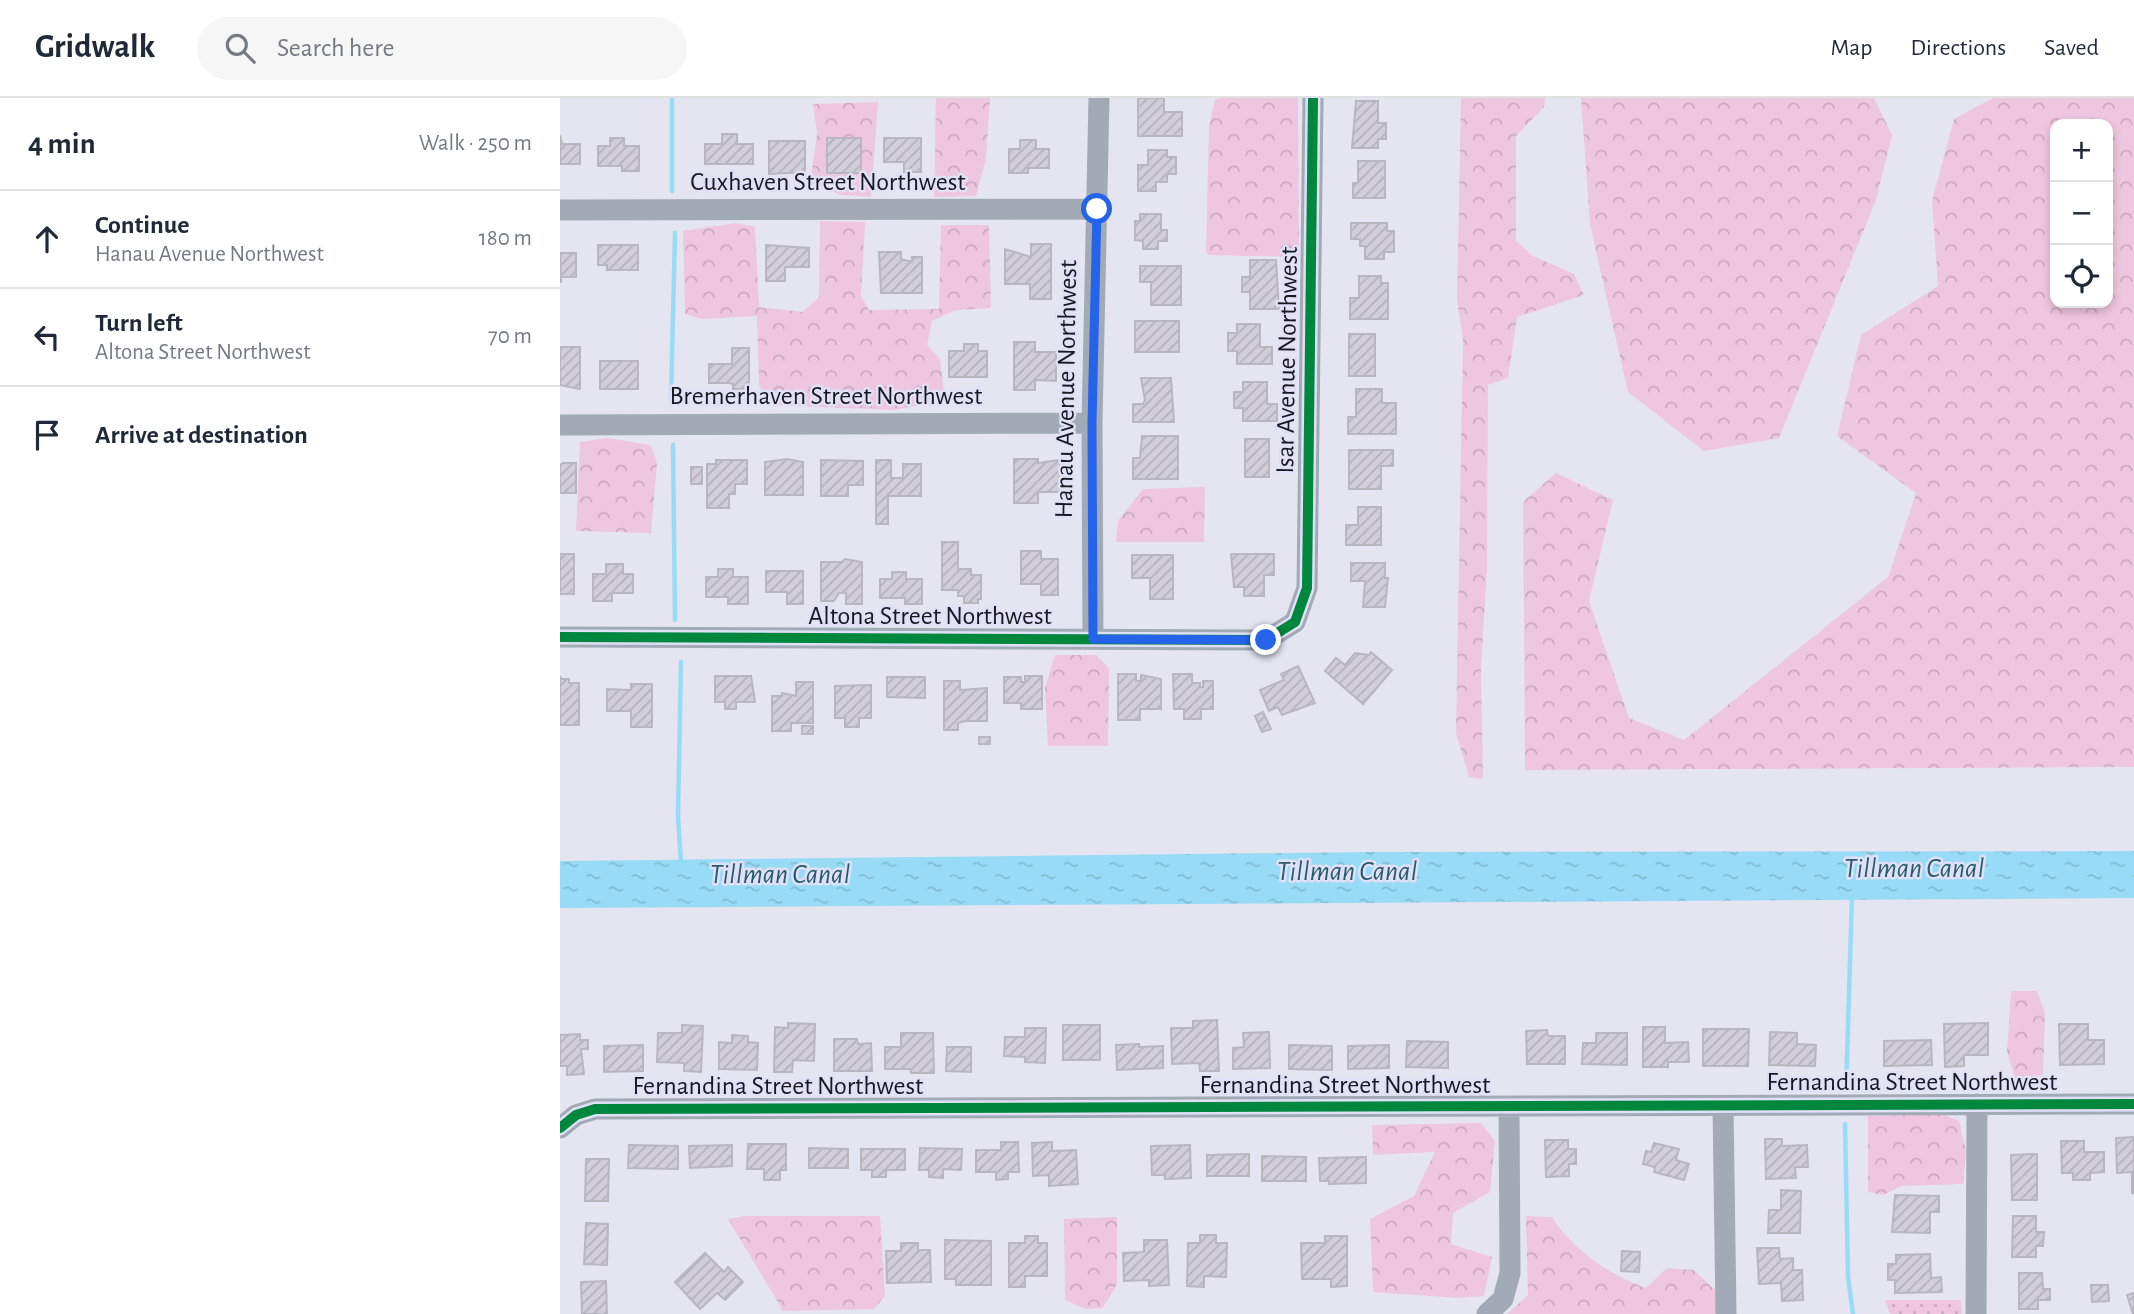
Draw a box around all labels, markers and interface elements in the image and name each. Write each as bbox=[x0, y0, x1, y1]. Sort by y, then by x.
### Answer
search box bbox=[197, 17, 687, 80]
icon: search bbox=[221, 29, 259, 67]
text: Gridwalk bbox=[35, 31, 155, 64]
text: Search here bbox=[277, 35, 395, 61]
text: Map bbox=[1830, 36, 1872, 60]
text: Directions bbox=[1910, 36, 2006, 60]
text: Saved bbox=[2044, 36, 2099, 60]
map controls bbox=[2050, 119, 2113, 308]
button: + bbox=[2050, 119, 2113, 182]
text: 4 min bbox=[28, 129, 96, 159]
text: Walk · 250 m bbox=[419, 132, 532, 155]
street label: Cuxhaven Street Northwest bbox=[690, 169, 966, 195]
button: − bbox=[2050, 182, 2113, 245]
route start bbox=[1081, 193, 1112, 224]
text: Continue bbox=[95, 212, 190, 238]
icon: ahead bbox=[28, 220, 66, 258]
text: 180 m bbox=[479, 227, 532, 250]
text: Hanau Avenue Northwest bbox=[95, 243, 324, 266]
button: locate bbox=[2050, 245, 2113, 308]
street label: Isar Avenue Northwest bbox=[1272, 246, 1302, 474]
street label: Hanau Avenue Northwest bbox=[1051, 259, 1081, 519]
text: Turn left bbox=[95, 310, 183, 336]
icon: left bbox=[28, 318, 66, 356]
text: 70 m bbox=[488, 325, 532, 348]
text: Altona Street Northwest bbox=[95, 341, 311, 364]
street label: Bremerhaven Street Northwest bbox=[670, 383, 982, 409]
icon: arrive bbox=[28, 416, 66, 454]
text: Arrive at destination bbox=[95, 422, 308, 448]
street label: Altona Street Northwest bbox=[808, 603, 1052, 629]
route end bbox=[1250, 624, 1281, 655]
water label: Tillman Canal bbox=[1844, 855, 1984, 883]
water label: Tillman Canal bbox=[1277, 858, 1417, 886]
water label: Tillman Canal bbox=[710, 861, 850, 889]
street label: Fernandina Street Northwest bbox=[1767, 1069, 2057, 1095]
street label: Fernandina Street Northwest bbox=[1200, 1072, 1490, 1098]
street label: Fernandina Street Northwest bbox=[633, 1073, 923, 1099]

